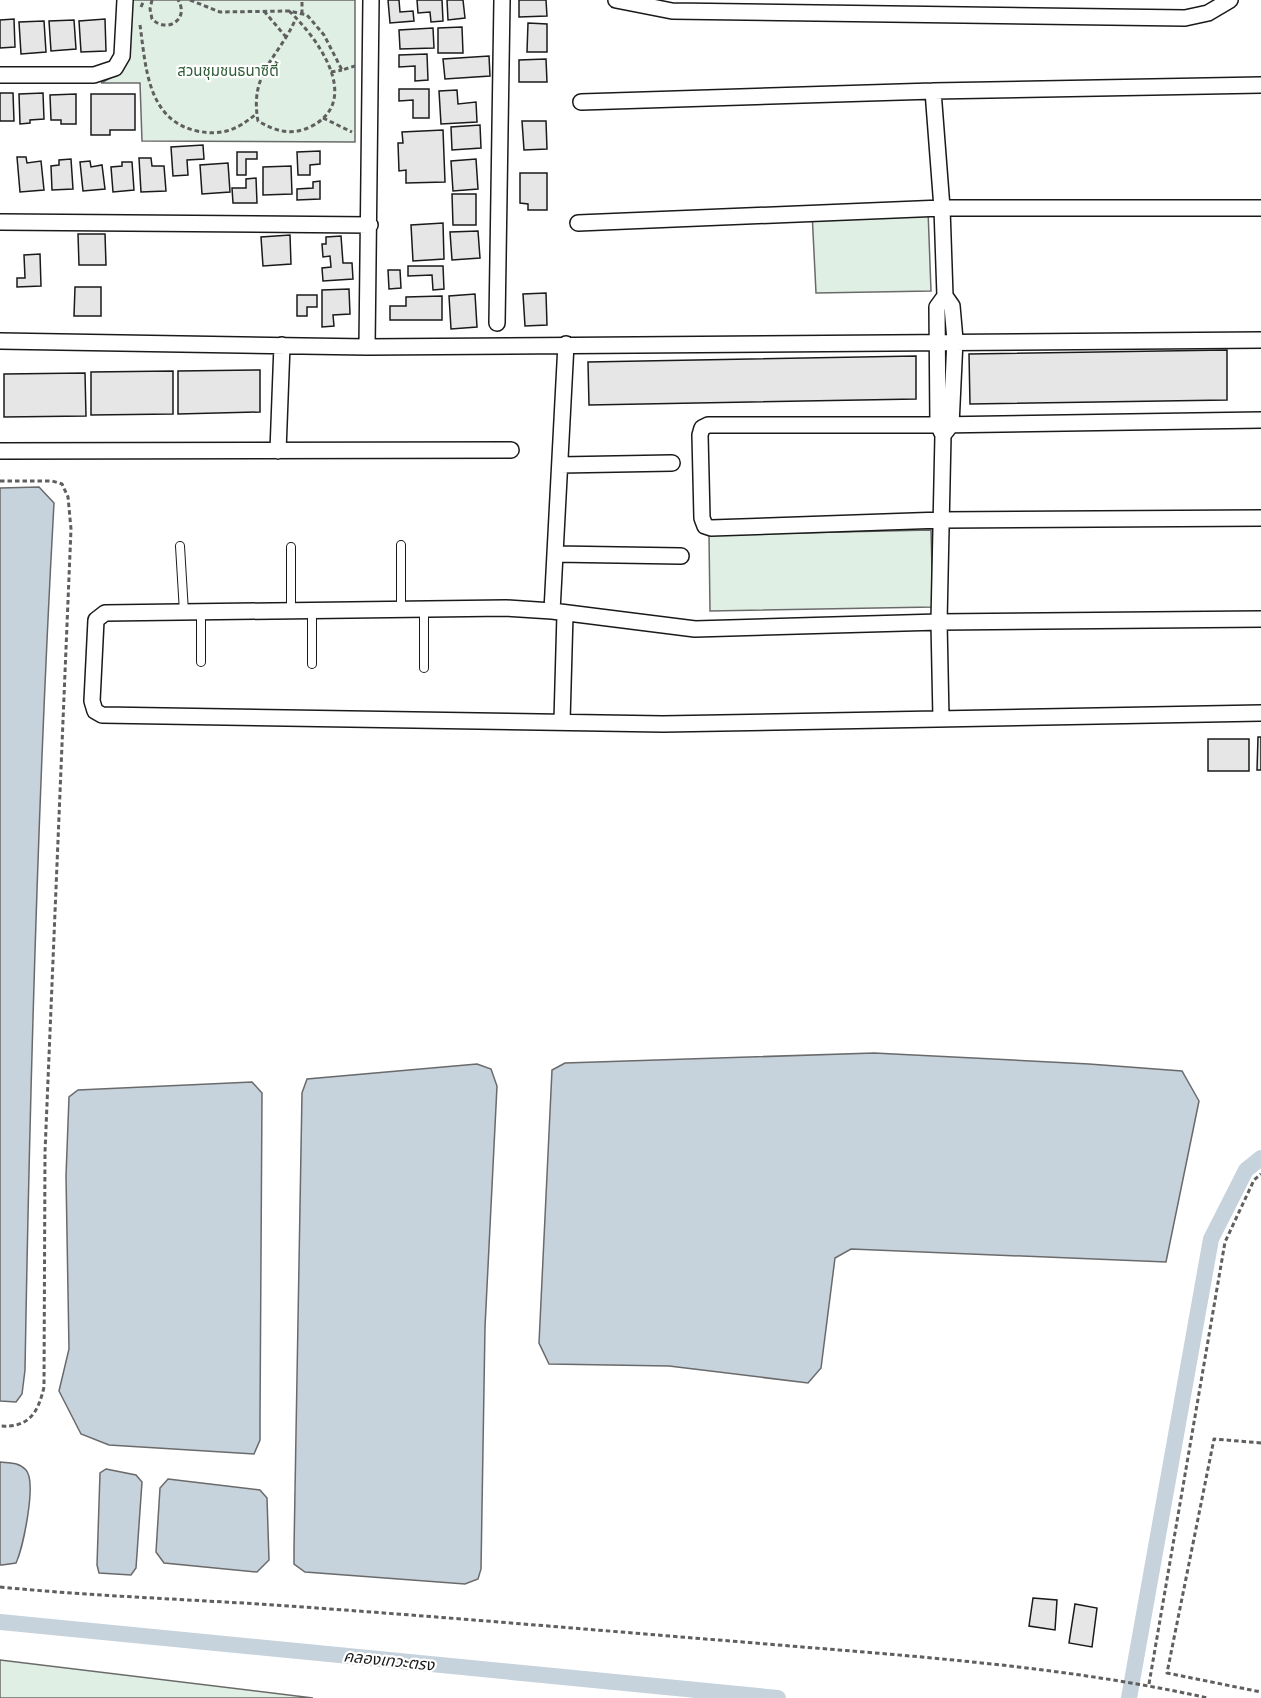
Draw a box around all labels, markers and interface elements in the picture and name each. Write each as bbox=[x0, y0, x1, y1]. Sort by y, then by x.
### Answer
park label: สวนชุมชนธนาซิตี้ bbox=[177, 60, 279, 80]
water label: คลองเทวะตรง bbox=[343, 1646, 437, 1675]

